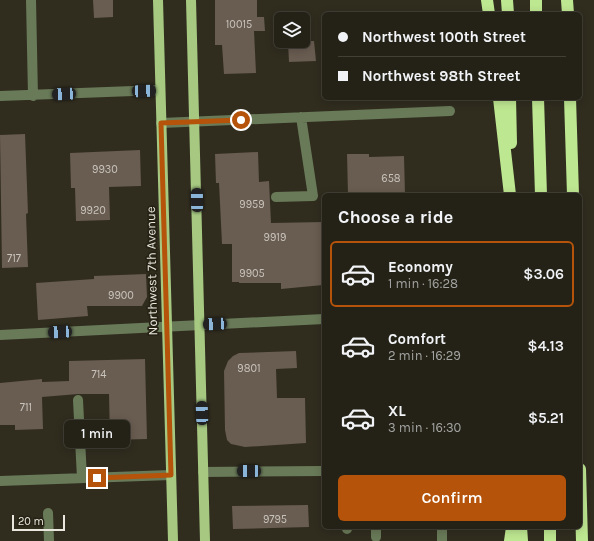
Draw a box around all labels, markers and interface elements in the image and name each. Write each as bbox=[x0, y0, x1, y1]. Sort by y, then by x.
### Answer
map controls bbox=[274, 12, 310, 48]
button: layers bbox=[274, 12, 310, 48]
house number: 10015 bbox=[226, 18, 252, 31]
text: Northwest 100th Street bbox=[362, 28, 526, 46]
text: Northwest 98th Street bbox=[362, 67, 520, 85]
car bbox=[132, 85, 156, 97]
car bbox=[52, 87, 76, 101]
route start bbox=[232, 111, 250, 129]
house number: 9930 bbox=[92, 163, 118, 176]
house number: 658 bbox=[381, 172, 401, 185]
car bbox=[191, 188, 203, 212]
house number: 9959 bbox=[239, 198, 265, 211]
house number: 9920 bbox=[80, 204, 106, 217]
street label: Northwest 7th Avenue bbox=[143, 206, 160, 336]
text: Choose a ride bbox=[338, 206, 453, 228]
house number: 9919 bbox=[264, 231, 286, 244]
house number: 717 bbox=[7, 252, 21, 265]
icon: car bbox=[340, 256, 376, 292]
text: Economy bbox=[388, 258, 453, 276]
text: $3.06 bbox=[523, 265, 564, 283]
house number: 9905 bbox=[239, 267, 265, 280]
text: 1 min · 16:28 bbox=[388, 276, 458, 291]
house number: 9900 bbox=[108, 289, 134, 302]
car bbox=[203, 317, 227, 331]
car bbox=[48, 325, 72, 339]
icon: car bbox=[340, 328, 376, 364]
text: Comfort bbox=[388, 330, 446, 348]
text: $4.13 bbox=[528, 337, 564, 355]
text: 2 min · 16:29 bbox=[388, 348, 461, 363]
house number: 9801 bbox=[237, 362, 261, 375]
house number: 714 bbox=[92, 368, 106, 381]
icon: car bbox=[340, 400, 376, 436]
house number: 711 bbox=[20, 401, 32, 414]
car bbox=[196, 401, 208, 425]
text: XL bbox=[388, 402, 406, 420]
text: $5.21 bbox=[528, 409, 564, 427]
callout: 1 min bbox=[64, 420, 130, 448]
text: 3 min · 16:30 bbox=[388, 420, 461, 435]
text: 1 min bbox=[81, 426, 113, 441]
car bbox=[237, 465, 261, 477]
route end bbox=[88, 469, 106, 487]
button: Confirm bbox=[338, 475, 566, 521]
scale bar bbox=[12, 513, 65, 532]
house number: 9795 bbox=[263, 513, 287, 526]
text: 20 m bbox=[18, 515, 44, 528]

